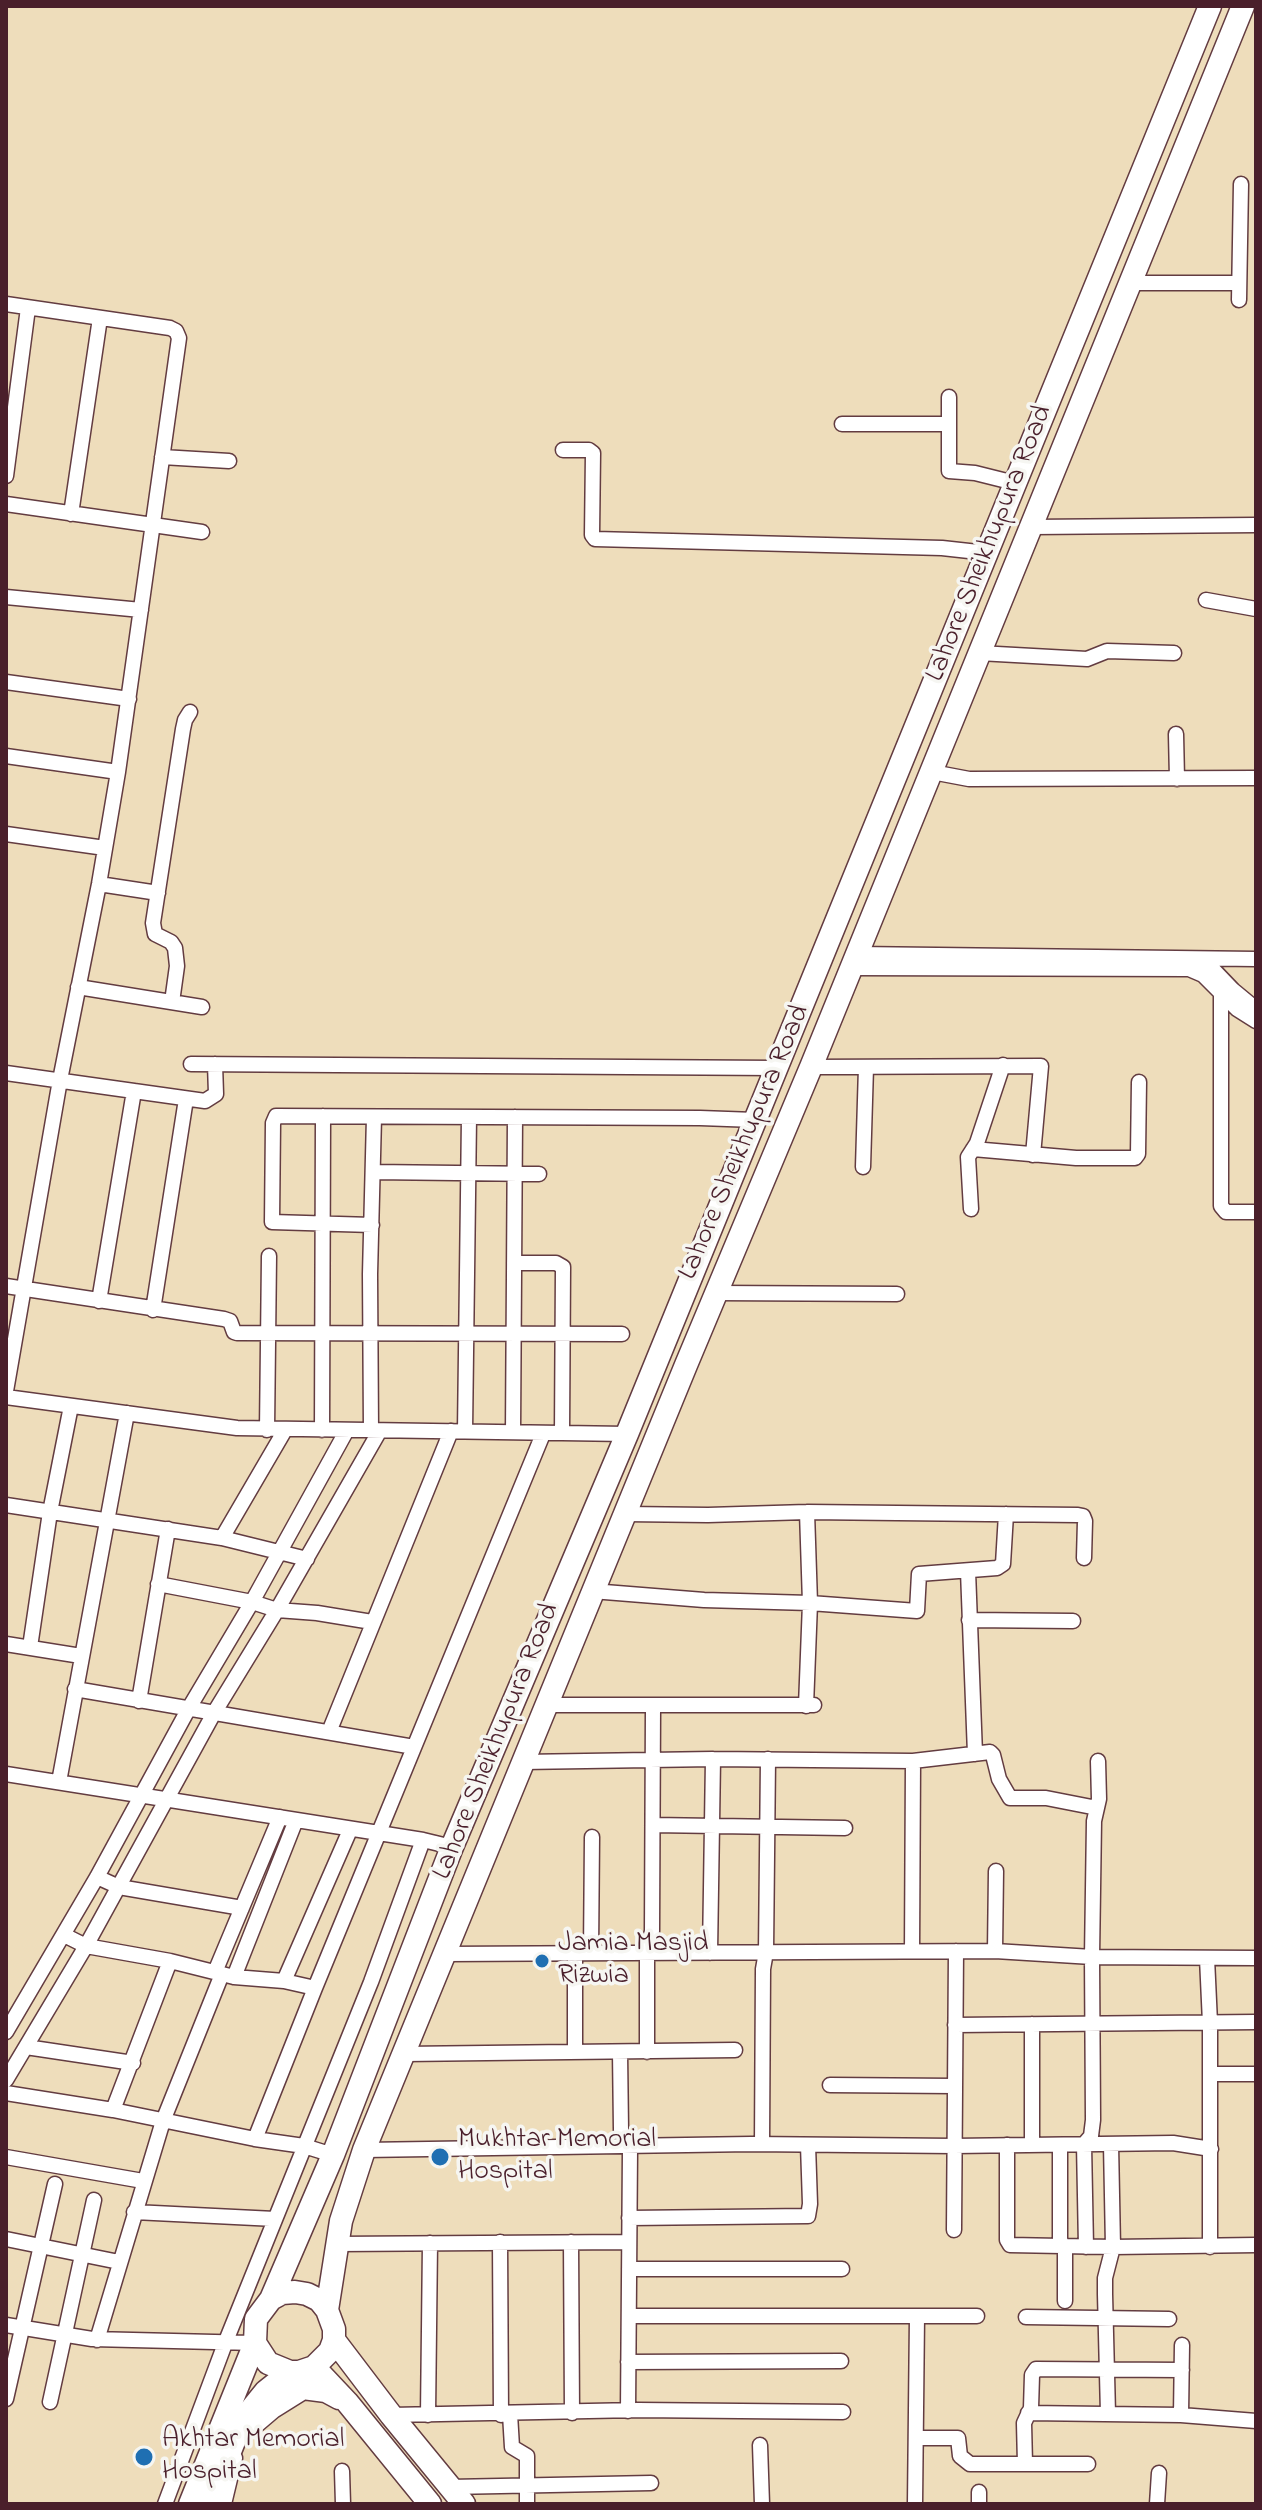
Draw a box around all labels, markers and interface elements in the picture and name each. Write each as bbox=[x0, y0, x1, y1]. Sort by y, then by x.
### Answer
street label: Lahore Sheikhupura Road bbox=[920, 401, 1062, 687]
street label: Lahore Sheikhupura Road bbox=[673, 1001, 819, 1285]
street label: Lahore Sheikhupura Road bbox=[427, 1599, 569, 1885]
place label: Jamia Masjid Rizwia bbox=[558, 1928, 708, 1994]
marker: Jamia Masjid Rizwia bbox=[533, 1952, 551, 1970]
place label: Mukhtar Memorial Hospital bbox=[458, 2124, 656, 2190]
marker: Mukhtar Memorial Hospital bbox=[429, 2146, 451, 2168]
place label: Akhtar Memorial Hospital bbox=[162, 2424, 344, 2490]
marker: Akhtar Memorial Hospital bbox=[133, 2446, 155, 2468]

